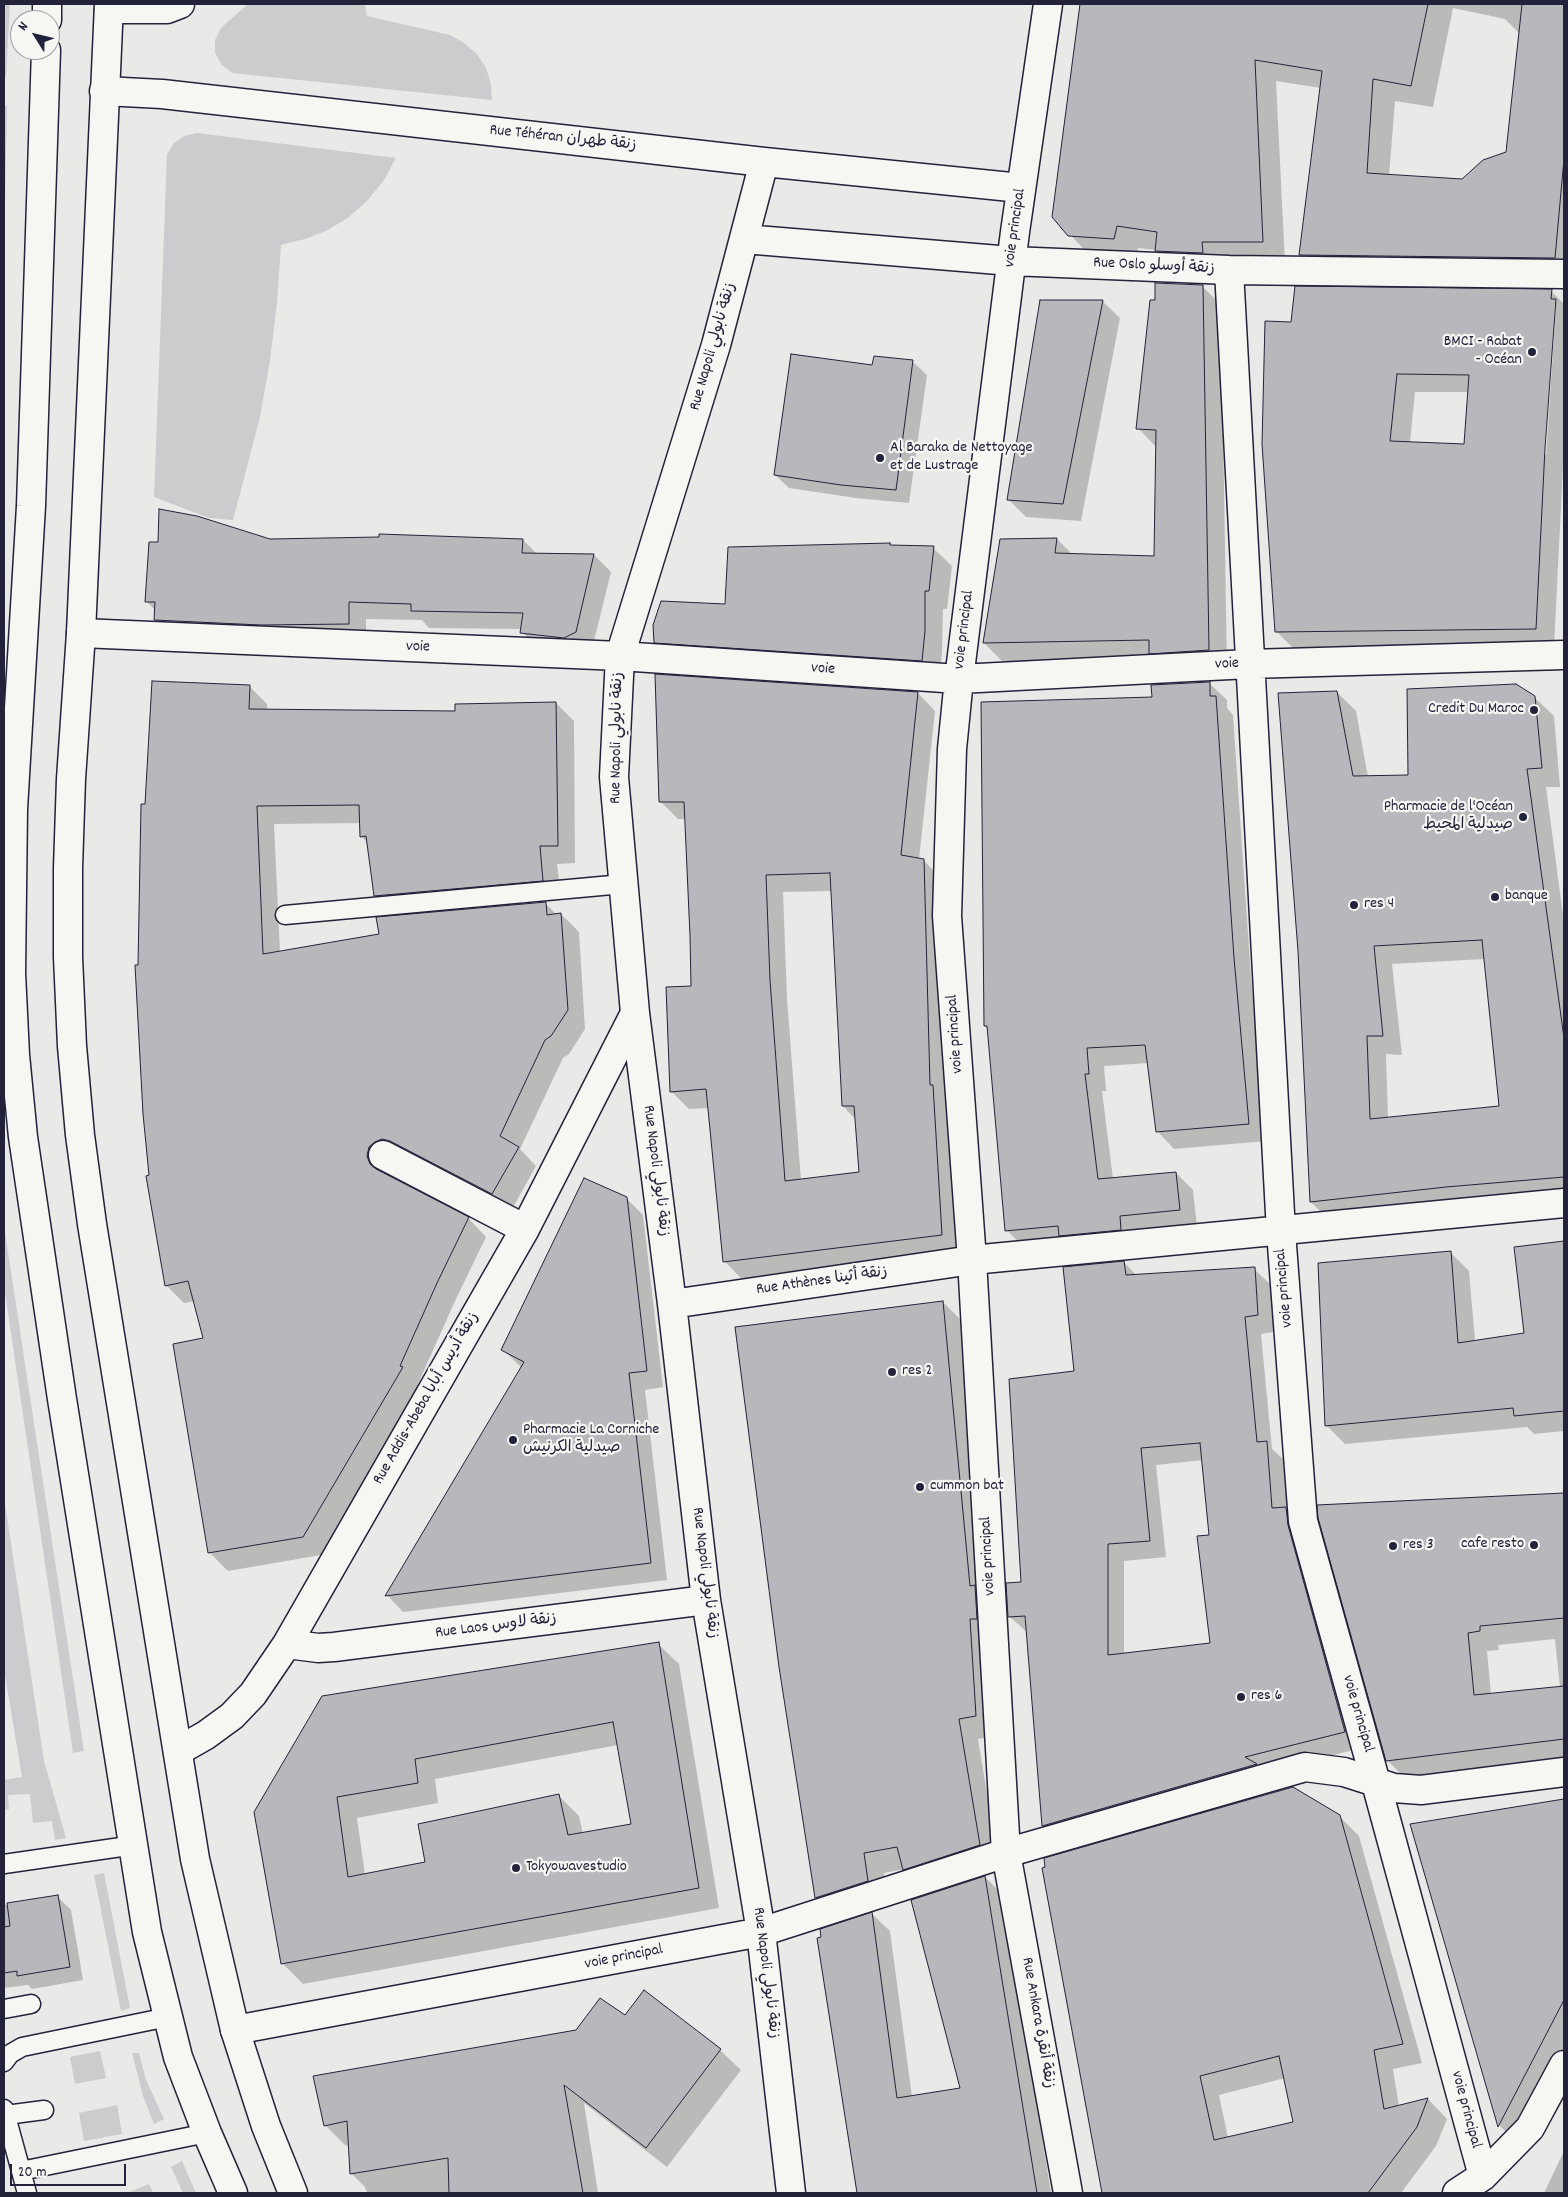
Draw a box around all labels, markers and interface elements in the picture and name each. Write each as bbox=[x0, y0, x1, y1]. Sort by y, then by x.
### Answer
north arrow bbox=[10, 10, 60, 60]
text: N bbox=[14, 18, 34, 35]
street label: Rue Téhéran زنقة طهران bbox=[489, 122, 637, 156]
street label: voie principal bbox=[1001, 187, 1031, 269]
street label: Rue Oslo زنقة أوسلو bbox=[1093, 254, 1215, 280]
street label: Rue Napoli زنقة نابولي bbox=[687, 281, 741, 413]
place label: BMCI - Rabat - Océan bbox=[1444, 333, 1522, 371]
marker: BMCI - Rabat - Océan bbox=[1526, 346, 1538, 358]
place label: Al Baraka de Nettoyage et de Lustrage bbox=[890, 439, 1033, 477]
marker: Al Baraka de Nettoyage et de Lustrage bbox=[874, 452, 886, 464]
street label: voie principal bbox=[951, 590, 979, 670]
street label: voie bbox=[406, 638, 430, 658]
street label: voie bbox=[1215, 655, 1239, 675]
street label: voie bbox=[810, 660, 836, 680]
street label: Rue Napoli زنقة نابولي bbox=[607, 672, 629, 804]
place label: Credit Du Maroc bbox=[1428, 700, 1524, 720]
marker: Credit Du Maroc bbox=[1528, 704, 1540, 716]
place label: Pharmacie de l'Océan صيدلية المحيط bbox=[1384, 798, 1513, 836]
marker: Pharmacie de l'Océan صيدلية المحيط bbox=[1517, 811, 1529, 823]
place label: banque bbox=[1505, 887, 1548, 907]
marker: banque bbox=[1489, 891, 1501, 903]
place label: res 4 bbox=[1364, 895, 1394, 915]
marker: res 4 bbox=[1348, 899, 1360, 911]
street label: voie principal bbox=[944, 994, 968, 1074]
street label: Rue Napoli زنقة نابولي bbox=[637, 1104, 673, 1238]
street label: voie principal bbox=[1272, 1248, 1298, 1328]
street label: Rue Athènes زنقة أثينا bbox=[755, 1263, 889, 1301]
street label: Rue Addis-Abeba زنقة أديس أبابا bbox=[370, 1310, 484, 1488]
place label: res 2 bbox=[902, 1362, 932, 1382]
marker: res 2 bbox=[886, 1366, 898, 1378]
place label: Pharmacie La Corniche صيدلية الكرنيش bbox=[523, 1421, 659, 1459]
marker: Pharmacie La Corniche صيدلية الكرنيش bbox=[507, 1434, 519, 1446]
place label: cummon bat bbox=[930, 1477, 1004, 1497]
marker: cummon bat bbox=[914, 1481, 926, 1493]
street label: Rue Napoli زنقة نابولي bbox=[686, 1506, 722, 1640]
street label: voie principal bbox=[977, 1516, 1001, 1596]
place label: cafe resto bbox=[1461, 1535, 1524, 1555]
place label: res 3 bbox=[1403, 1536, 1433, 1556]
marker: cafe resto bbox=[1528, 1539, 1540, 1551]
marker: res 3 bbox=[1387, 1540, 1399, 1552]
street label: Rue Laos زنقة لاوس bbox=[434, 1610, 558, 1644]
street label: voie principal bbox=[1337, 1673, 1377, 1755]
place label: res 6 bbox=[1251, 1687, 1282, 1707]
marker: res 6 bbox=[1235, 1691, 1247, 1703]
place label: Tokyowavestudio bbox=[526, 1858, 627, 1878]
marker: Tokyowavestudio bbox=[510, 1862, 522, 1874]
street label: Rue Napoli زنقة نابولي bbox=[747, 1906, 783, 2040]
street label: voie principal bbox=[583, 1941, 665, 1975]
street label: Rue Ankara زنقة أنقرة bbox=[1016, 1956, 1058, 2090]
street label: voie principal bbox=[1445, 2069, 1485, 2151]
scale bar bbox=[12, 2154, 129, 2186]
text: 20 m bbox=[18, 2162, 46, 2184]

